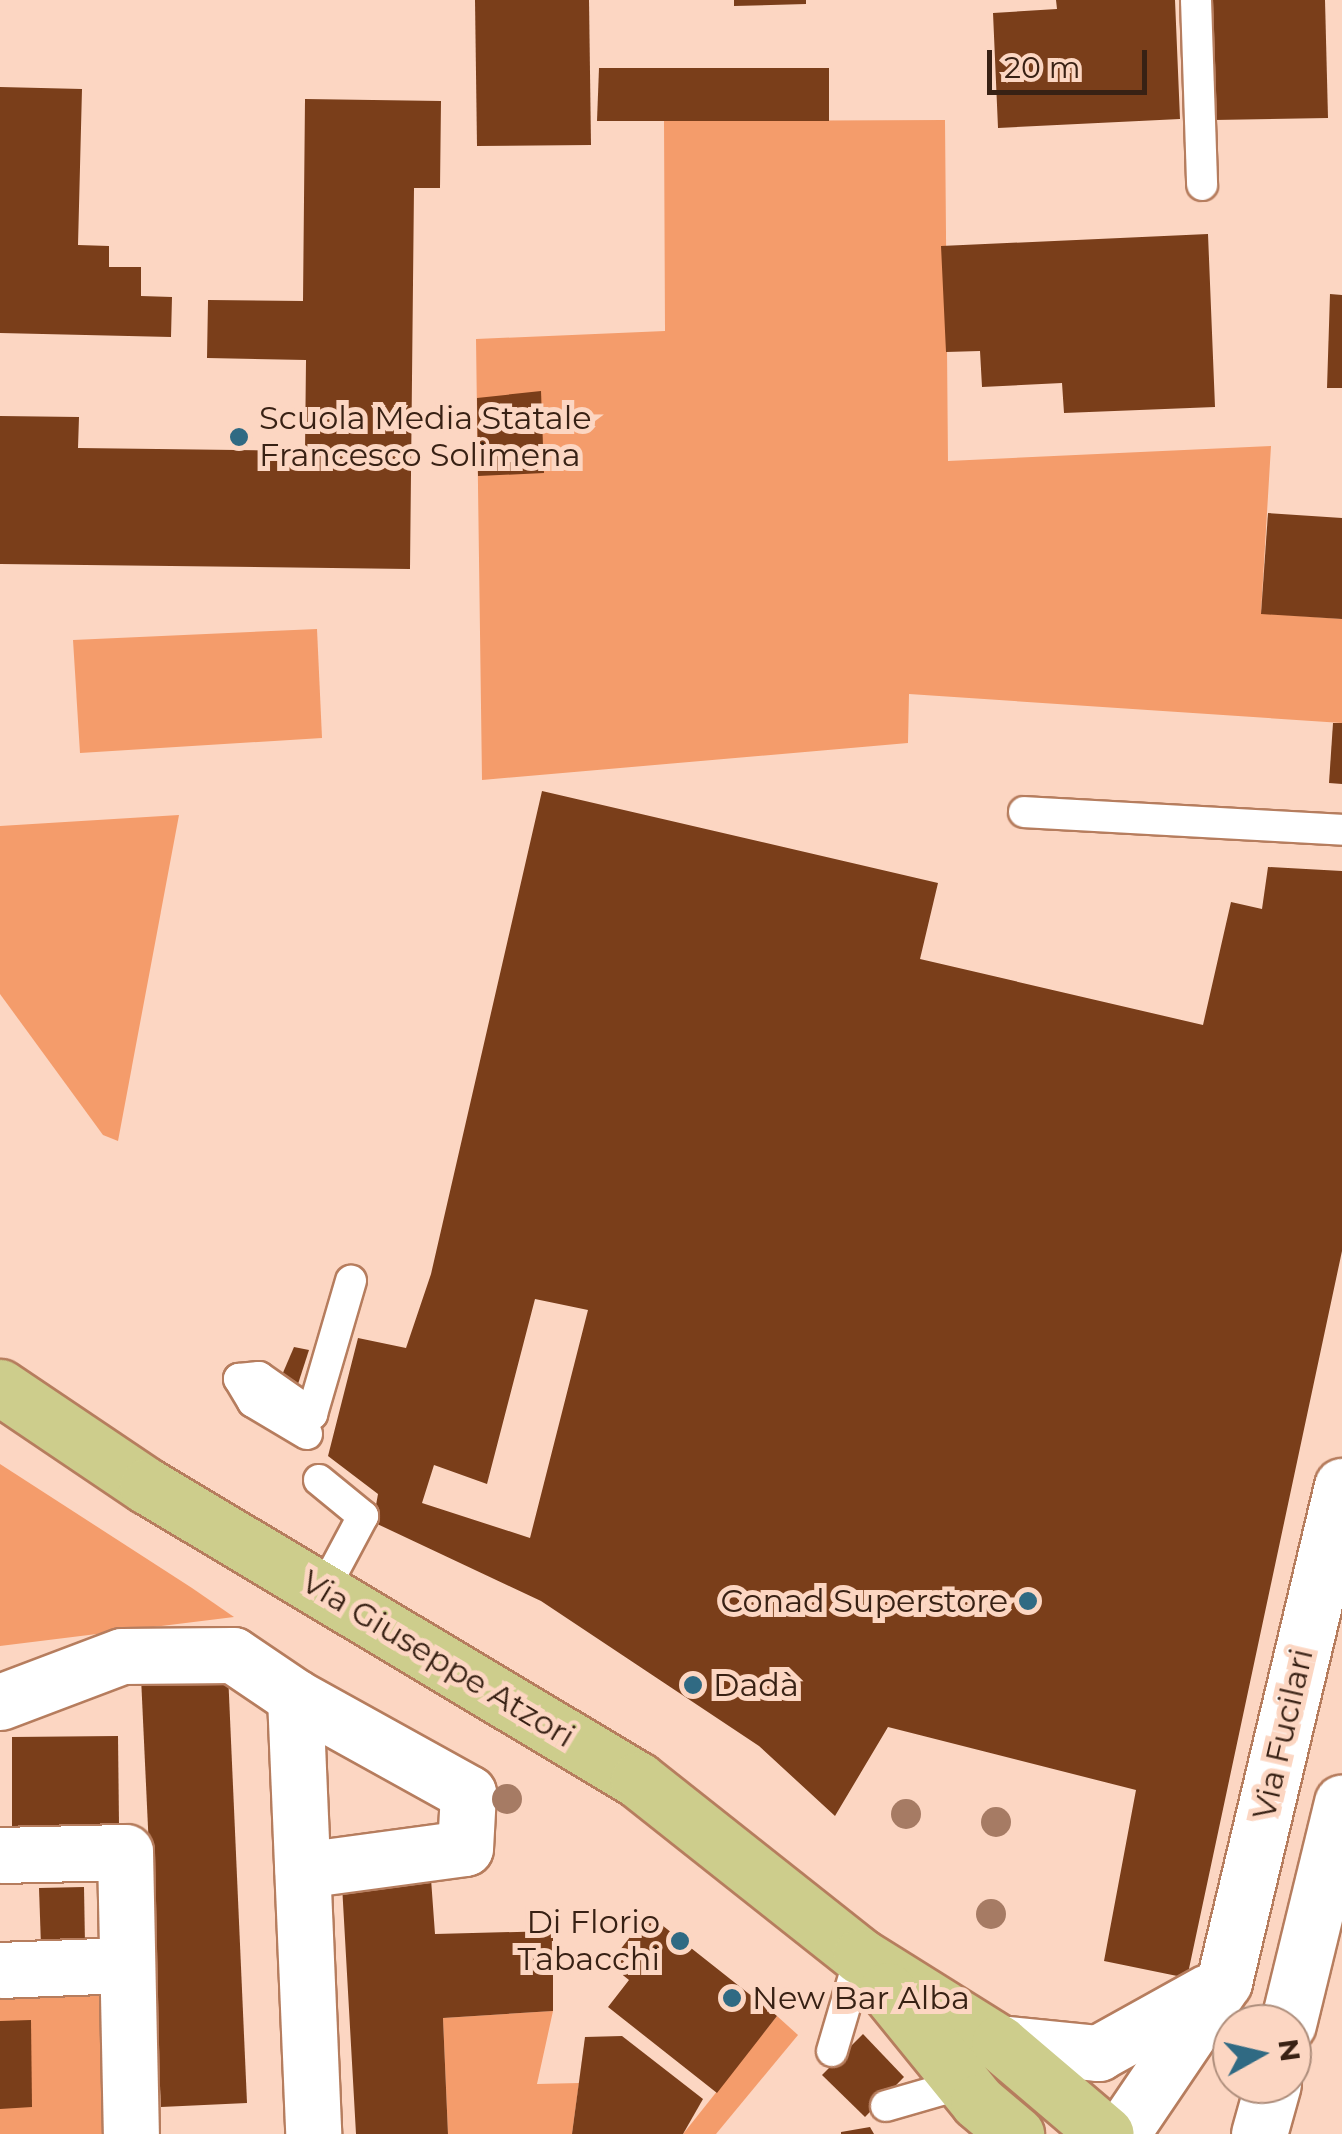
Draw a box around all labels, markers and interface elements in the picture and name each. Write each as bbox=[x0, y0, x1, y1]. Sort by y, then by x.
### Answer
scale bar bbox=[992, 30, 1152, 92]
text: 20 m bbox=[1004, 49, 1081, 86]
place label: Scuola Media Statale Francesco Solimena bbox=[259, 400, 592, 475]
marker: Scuola Media Statale Francesco Solimena bbox=[228, 426, 250, 448]
street label: Via Giuseppe Atzori bbox=[295, 1562, 581, 1756]
place label: Conad Superstore bbox=[721, 1582, 1008, 1620]
marker: Conad Superstore bbox=[1017, 1590, 1039, 1612]
street label: Via Fucilari bbox=[1245, 1645, 1321, 1823]
place label: Dadà bbox=[713, 1666, 799, 1704]
marker: Dadà bbox=[682, 1674, 704, 1696]
place label: Di Florio Tabacchi bbox=[517, 1904, 660, 1979]
marker: Di Florio Tabacchi bbox=[669, 1930, 691, 1952]
place label: New Bar Alba bbox=[752, 1979, 970, 2017]
marker: New Bar Alba bbox=[721, 1987, 743, 2009]
north arrow bbox=[1212, 2004, 1312, 2104]
text: N bbox=[1271, 2037, 1308, 2064]

